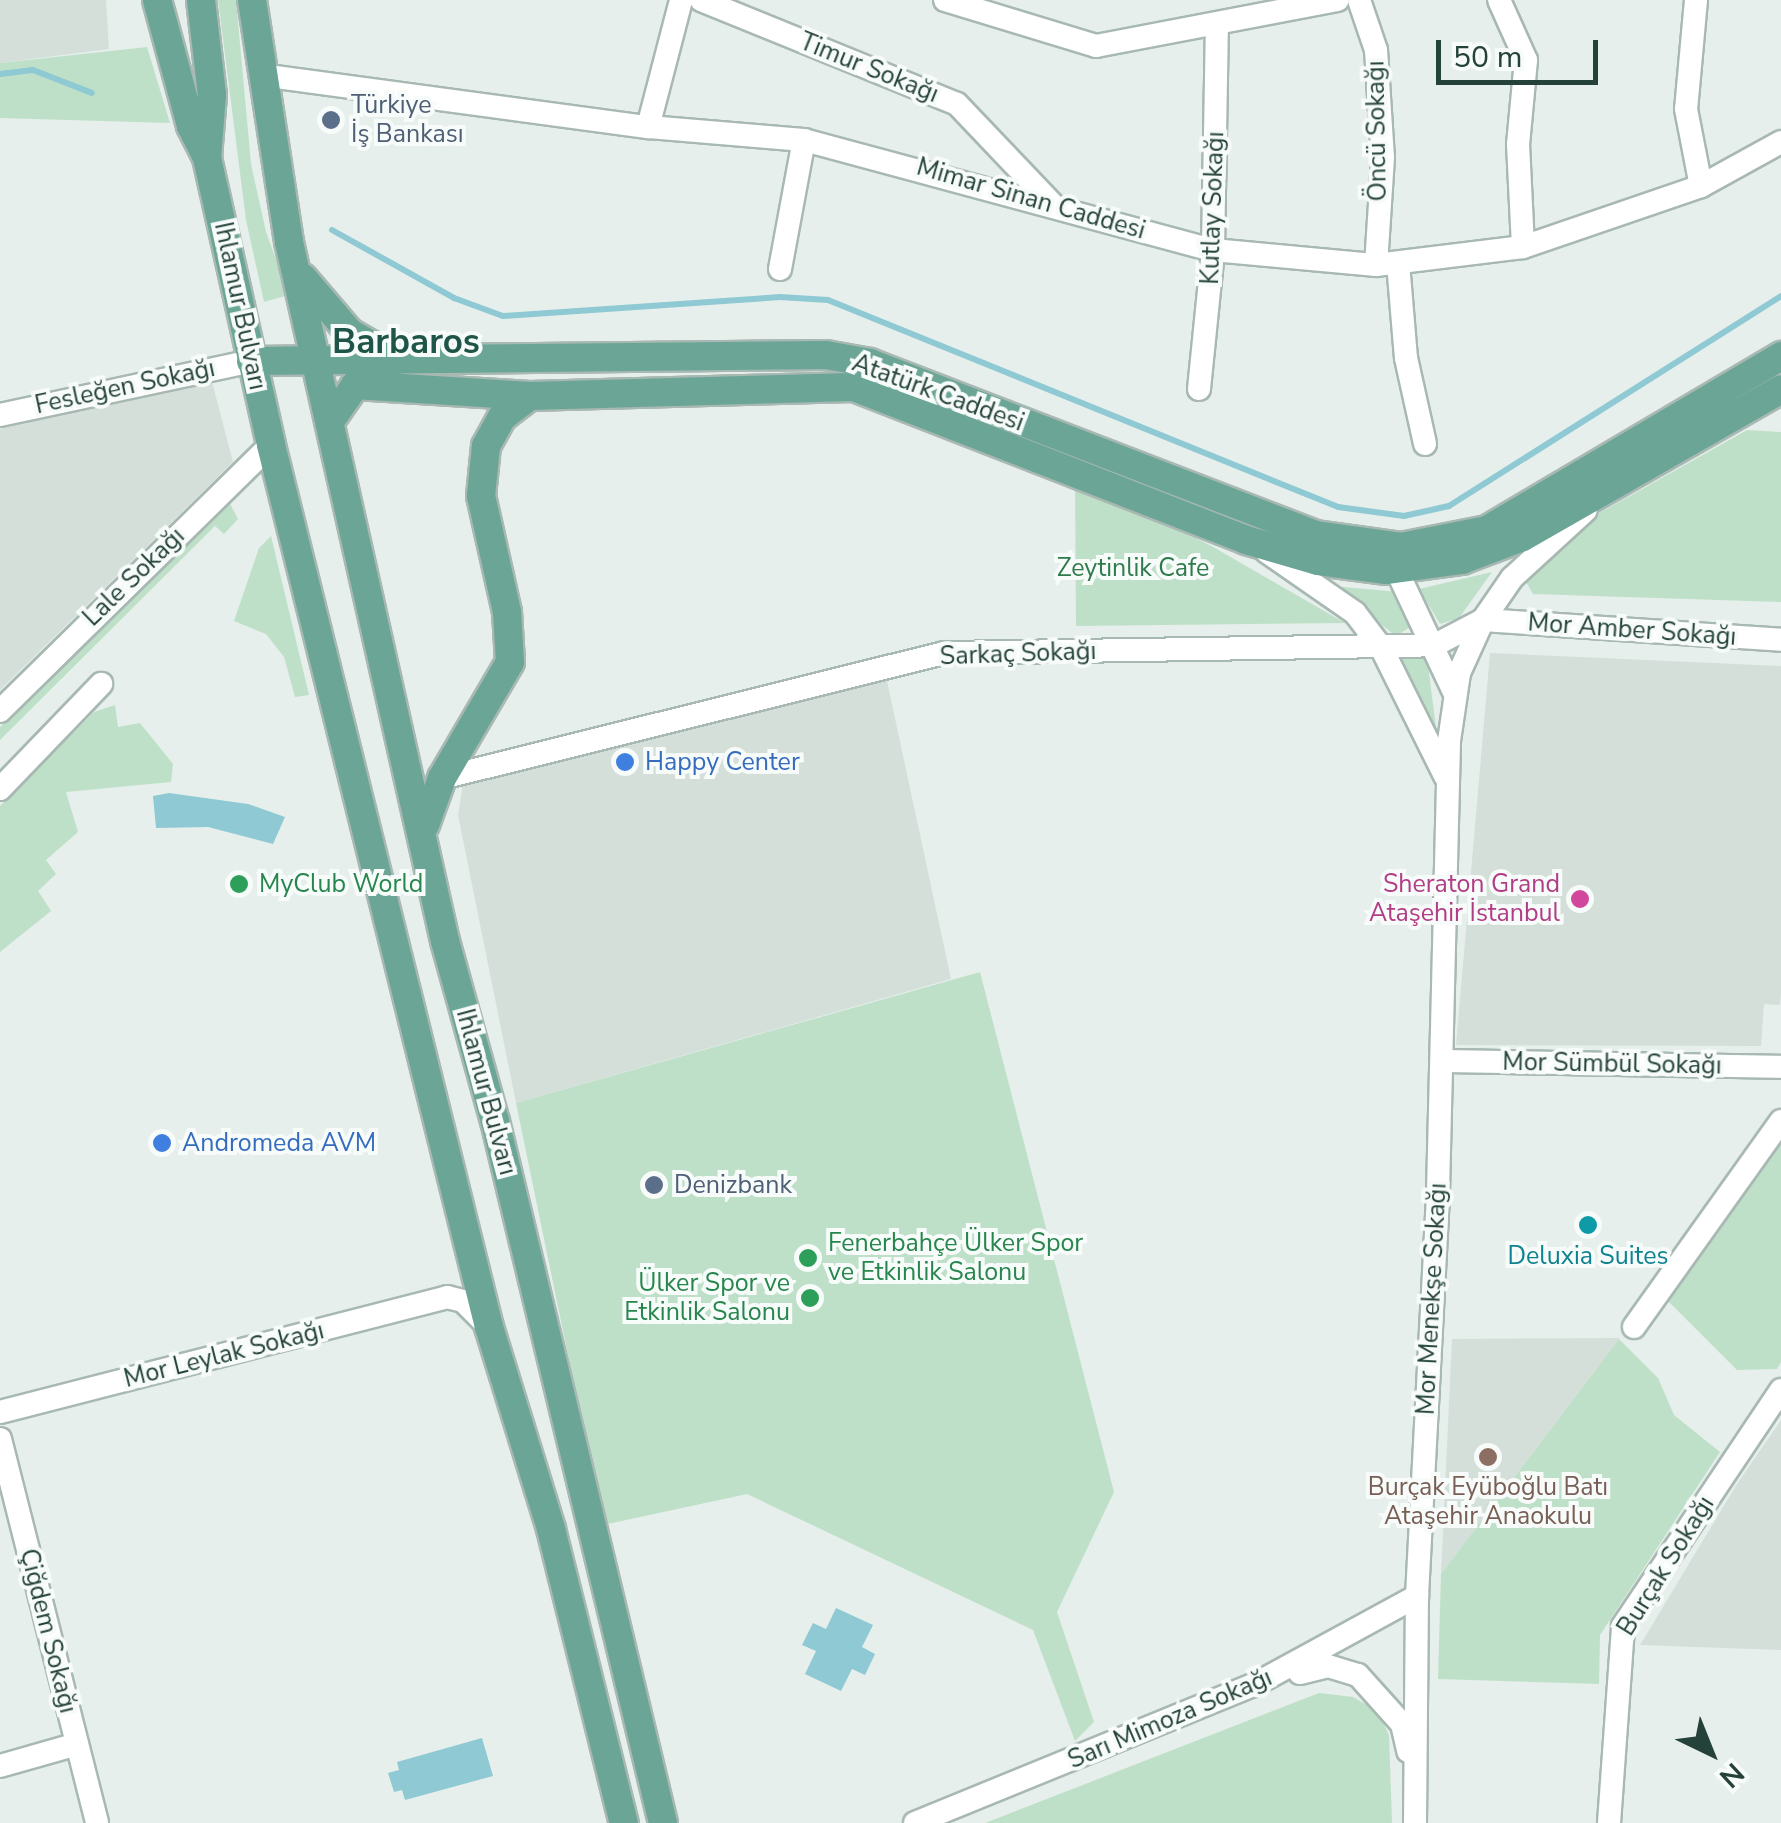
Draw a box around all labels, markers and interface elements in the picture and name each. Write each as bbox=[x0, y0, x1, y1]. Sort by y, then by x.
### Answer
scale bar bbox=[1441, 20, 1604, 82]
street label: Timur Sokağı bbox=[795, 27, 943, 109]
text: 50 m bbox=[1453, 37, 1522, 78]
street label: Öncü Sokağı bbox=[1361, 60, 1393, 202]
place label: Türkiye İş Bankası bbox=[351, 91, 464, 150]
marker: Türkiye İş Bankası bbox=[320, 109, 342, 131]
street label: Kutlay Sokağı bbox=[1195, 131, 1231, 285]
street label: Mimar Sinan Caddesi bbox=[913, 152, 1149, 246]
street label: Ihlamur Bulvarı bbox=[208, 219, 272, 393]
district label: Barbaros bbox=[332, 321, 480, 363]
street label: Atatürk Caddesi bbox=[848, 348, 1028, 438]
street label: Fesleğen Sokağı bbox=[32, 353, 218, 421]
street label: Lale Sokağı bbox=[77, 521, 191, 633]
park label: Zeytinlik Cafe bbox=[1057, 553, 1209, 583]
street label: Mor Amber Sokağı bbox=[1527, 608, 1737, 652]
street label: Sarkaç Sokağı bbox=[939, 636, 1097, 672]
place label: Happy Center bbox=[645, 747, 800, 777]
marker: Happy Center bbox=[614, 751, 636, 773]
place label: MyClub World bbox=[259, 869, 423, 899]
place label: Sheraton Grand Ataşehir İstanbul bbox=[1369, 870, 1560, 929]
marker: MyClub World bbox=[228, 873, 250, 895]
marker: Sheraton Grand Ataşehir İstanbul bbox=[1569, 888, 1591, 910]
street label: Ihlamur Bulvarı bbox=[449, 1006, 523, 1178]
street label: Mor Sümbül Sokağı bbox=[1502, 1047, 1722, 1081]
place label: Andromeda AVM bbox=[182, 1128, 376, 1158]
marker: Andromeda AVM bbox=[151, 1132, 173, 1154]
place label: Denizbank bbox=[674, 1170, 792, 1200]
marker: Denizbank bbox=[643, 1174, 665, 1196]
street label: Mor Menekşe Sokağı bbox=[1411, 1182, 1453, 1416]
marker: Deluxia Suites bbox=[1577, 1214, 1599, 1236]
place label: Fenerbahçe Ülker Spor ve Etkinlik Salonu bbox=[828, 1229, 1083, 1288]
place label: Deluxia Suites bbox=[1507, 1241, 1669, 1271]
marker: Fenerbahçe Ülker Spor ve Etkinlik Salonu bbox=[797, 1247, 819, 1269]
place label: Ülker Spor ve Etkinlik Salonu bbox=[624, 1269, 790, 1328]
marker: Ülker Spor ve Etkinlik Salonu bbox=[799, 1287, 821, 1309]
street label: Mor Leylak Sokağı bbox=[121, 1316, 327, 1394]
marker: Burçak Eyüboğlu Batı Ataşehir Anaokulu bbox=[1477, 1446, 1499, 1468]
place label: Burçak Eyüboğlu Batı Ataşehir Anaokulu bbox=[1368, 1473, 1608, 1532]
street label: Burçak Sokağı bbox=[1611, 1491, 1721, 1641]
street label: Çiğdem Sokağı bbox=[13, 1546, 83, 1716]
street label: Sarı Mimoza Sokağı bbox=[1064, 1662, 1276, 1776]
north arrow bbox=[1661, 1703, 1761, 1803]
text: N bbox=[1711, 1754, 1752, 1796]

